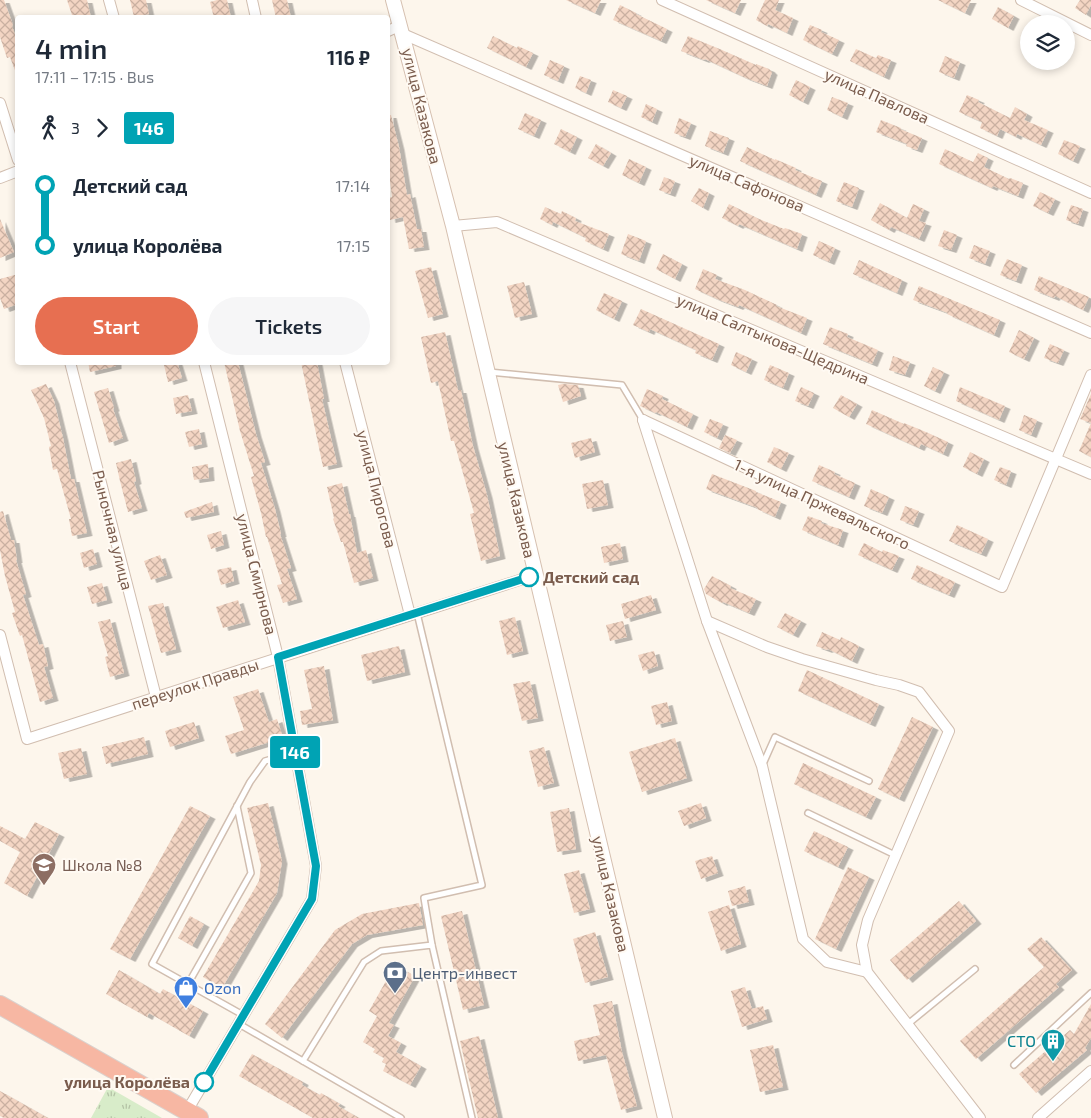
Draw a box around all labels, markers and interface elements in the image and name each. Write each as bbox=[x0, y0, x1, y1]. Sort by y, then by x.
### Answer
map controls bbox=[1020, 15, 1075, 70]
button: layers bbox=[1020, 15, 1075, 70]
text: 4 min bbox=[35, 31, 107, 65]
text: 116 ₽ bbox=[327, 46, 370, 69]
street label: улица Казакова bbox=[398, 46, 446, 166]
street label: улица Павлова bbox=[822, 64, 932, 128]
text: 17:11 – 17:15 · Bus bbox=[35, 67, 154, 86]
icon: walk bbox=[35, 114, 63, 142]
icon: forward bbox=[88, 114, 116, 142]
text: 146 bbox=[134, 117, 164, 139]
text: 3 bbox=[71, 118, 80, 137]
street label: улица Сафонова bbox=[686, 150, 808, 216]
text: Детский сад bbox=[73, 174, 188, 197]
text: 17:14 bbox=[335, 176, 370, 195]
text: улица Королёва bbox=[73, 234, 222, 257]
text: 17:15 bbox=[337, 236, 370, 255]
street label: улица Салтыкова-Щедрина bbox=[674, 289, 872, 389]
button: Start bbox=[35, 297, 198, 355]
button: Tickets bbox=[208, 297, 370, 355]
street label: улица Пирогова bbox=[353, 428, 401, 550]
street label: улица Казакова bbox=[494, 440, 540, 560]
street label: 1-я улица Пржевальского bbox=[731, 454, 913, 554]
street label: Рыночная улица bbox=[88, 468, 138, 592]
street label: улица Смирнова bbox=[232, 511, 282, 637]
marker: Детский сад bbox=[519, 567, 539, 587]
place label: Детский сад bbox=[543, 567, 639, 586]
street label: переулок Правды bbox=[129, 654, 261, 714]
line badge: 146 bbox=[266, 736, 324, 768]
text: 146 bbox=[280, 741, 310, 763]
street label: улица Казакова bbox=[588, 834, 634, 954]
school or university icon: Школа №8 bbox=[31, 852, 57, 886]
place label: Школа №8 bbox=[62, 855, 143, 874]
bank icon: Центр-инвест bbox=[382, 960, 408, 994]
place label: Центр-инвест bbox=[412, 963, 517, 982]
shop icon: Ozon bbox=[173, 975, 199, 1009]
place label: Ozon bbox=[204, 978, 241, 997]
building icon: СТО bbox=[1040, 1028, 1066, 1062]
place label: СТО bbox=[1007, 1031, 1036, 1050]
place label: улица Королёва bbox=[64, 1072, 190, 1091]
marker: улица Королёва bbox=[194, 1072, 214, 1092]

